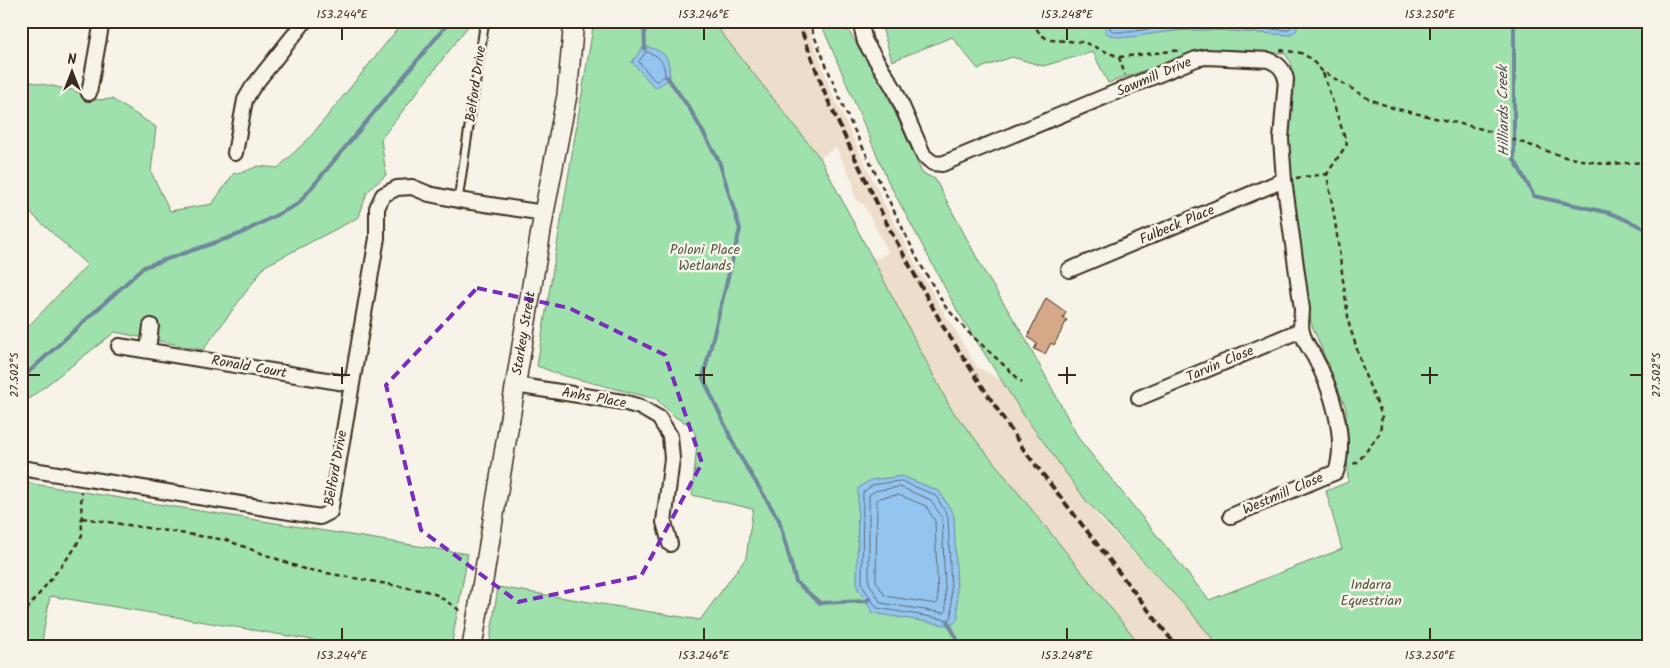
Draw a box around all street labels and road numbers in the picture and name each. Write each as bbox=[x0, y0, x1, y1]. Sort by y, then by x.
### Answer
street label: Belford Drive bbox=[460, 44, 492, 124]
street label: Sawmill Drive bbox=[1113, 51, 1196, 103]
street label: Fulbeck Place bbox=[1136, 199, 1219, 251]
street label: Starkey Street bbox=[506, 289, 542, 377]
street label: Tarvin Close bbox=[1183, 340, 1258, 388]
street label: Ronald Court bbox=[210, 350, 289, 385]
street label: Anhs Place bbox=[560, 382, 629, 415]
street label: Belford Drive bbox=[319, 428, 354, 508]
street label: Westmill Close bbox=[1239, 467, 1328, 521]

